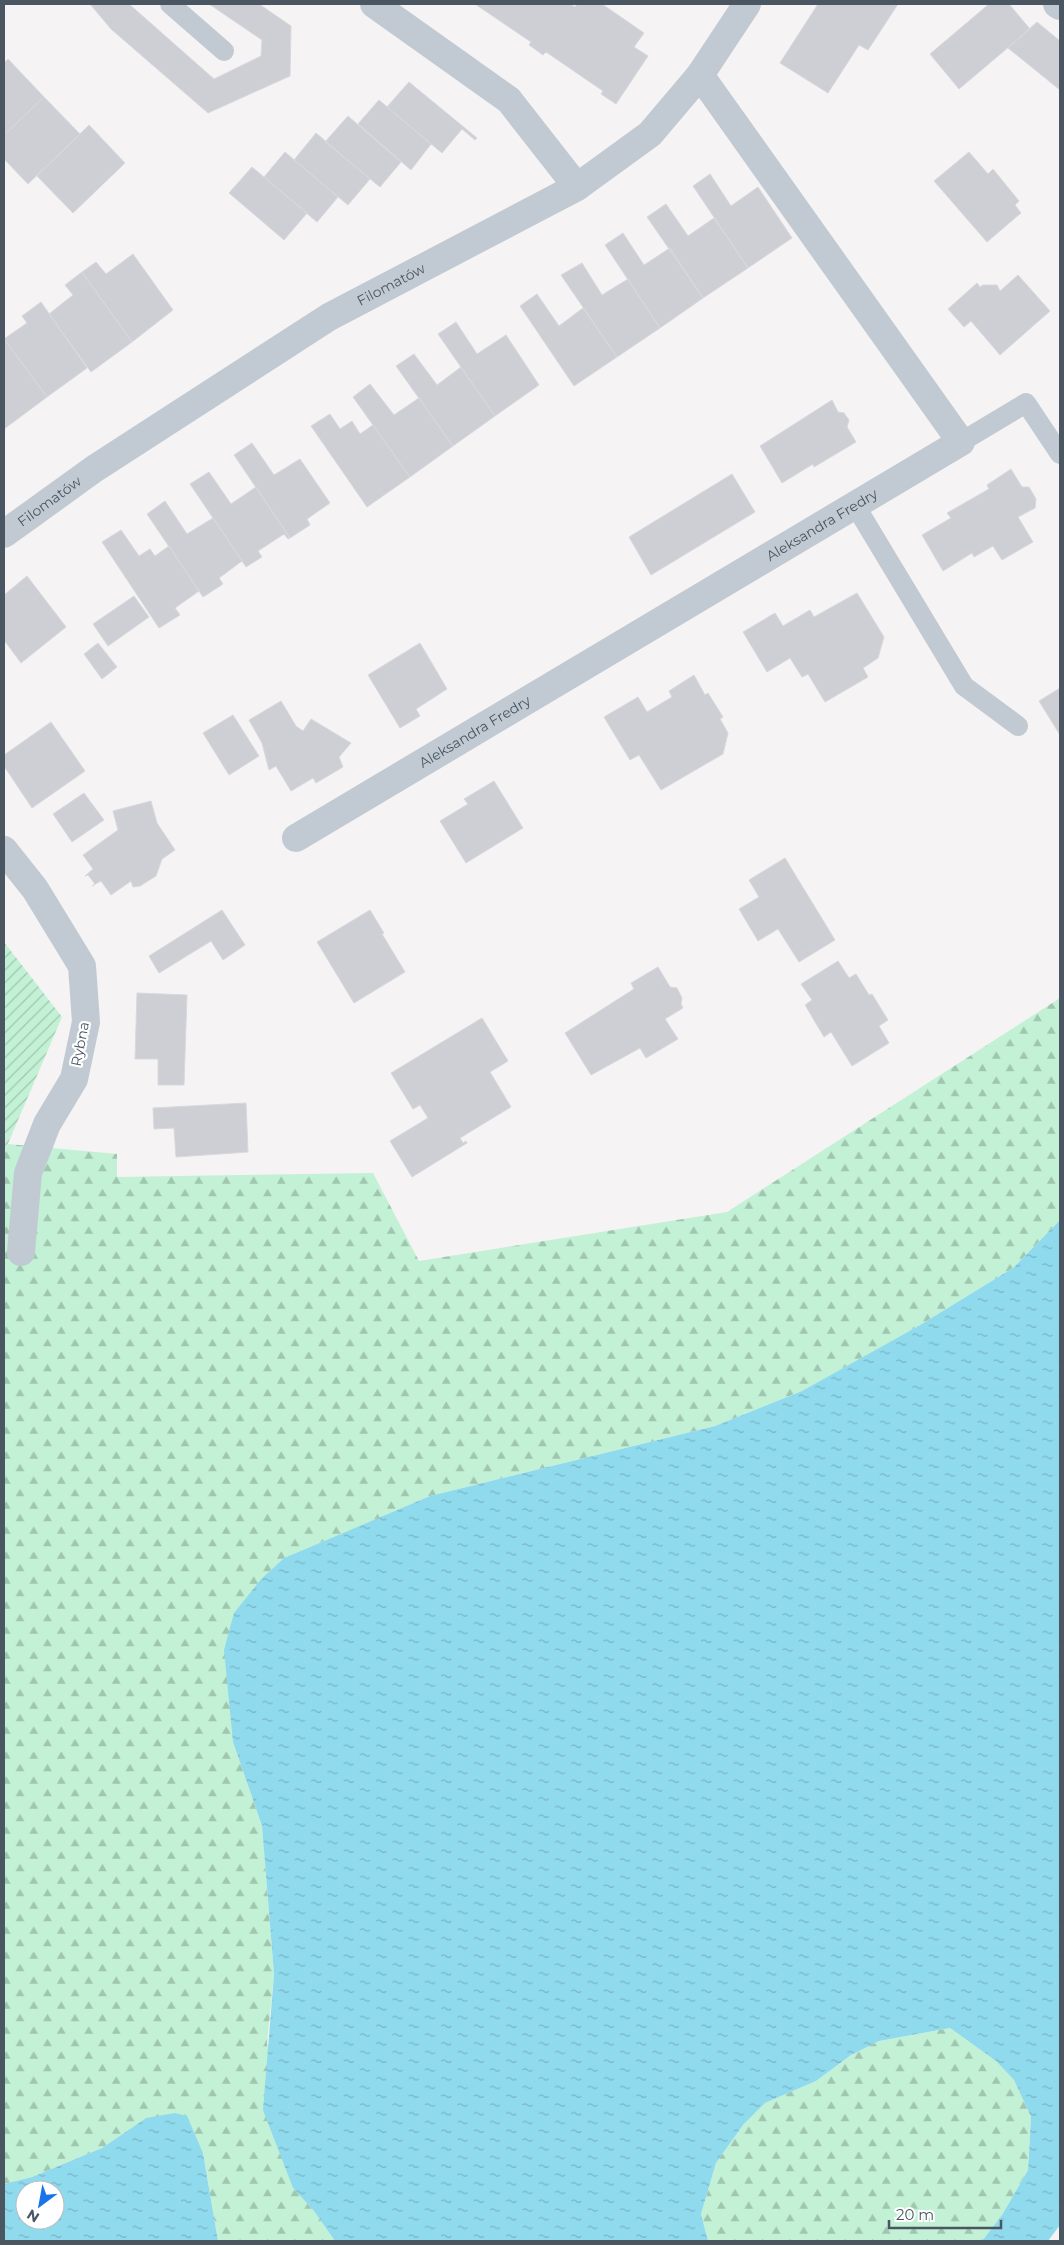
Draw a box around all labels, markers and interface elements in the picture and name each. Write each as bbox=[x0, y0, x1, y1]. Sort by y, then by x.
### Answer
street label: Filomatów bbox=[354, 259, 429, 310]
street label: Filomatów bbox=[14, 472, 85, 530]
street label: Aleksandra Fredry bbox=[763, 485, 881, 565]
street label: Aleksandra Fredry bbox=[416, 691, 534, 772]
street label: Rybna bbox=[67, 1020, 93, 1068]
north arrow bbox=[15, 2180, 65, 2230]
scale bar bbox=[889, 2198, 1002, 2230]
text: N bbox=[24, 2205, 43, 2227]
text: 20 m bbox=[896, 2205, 934, 2224]

